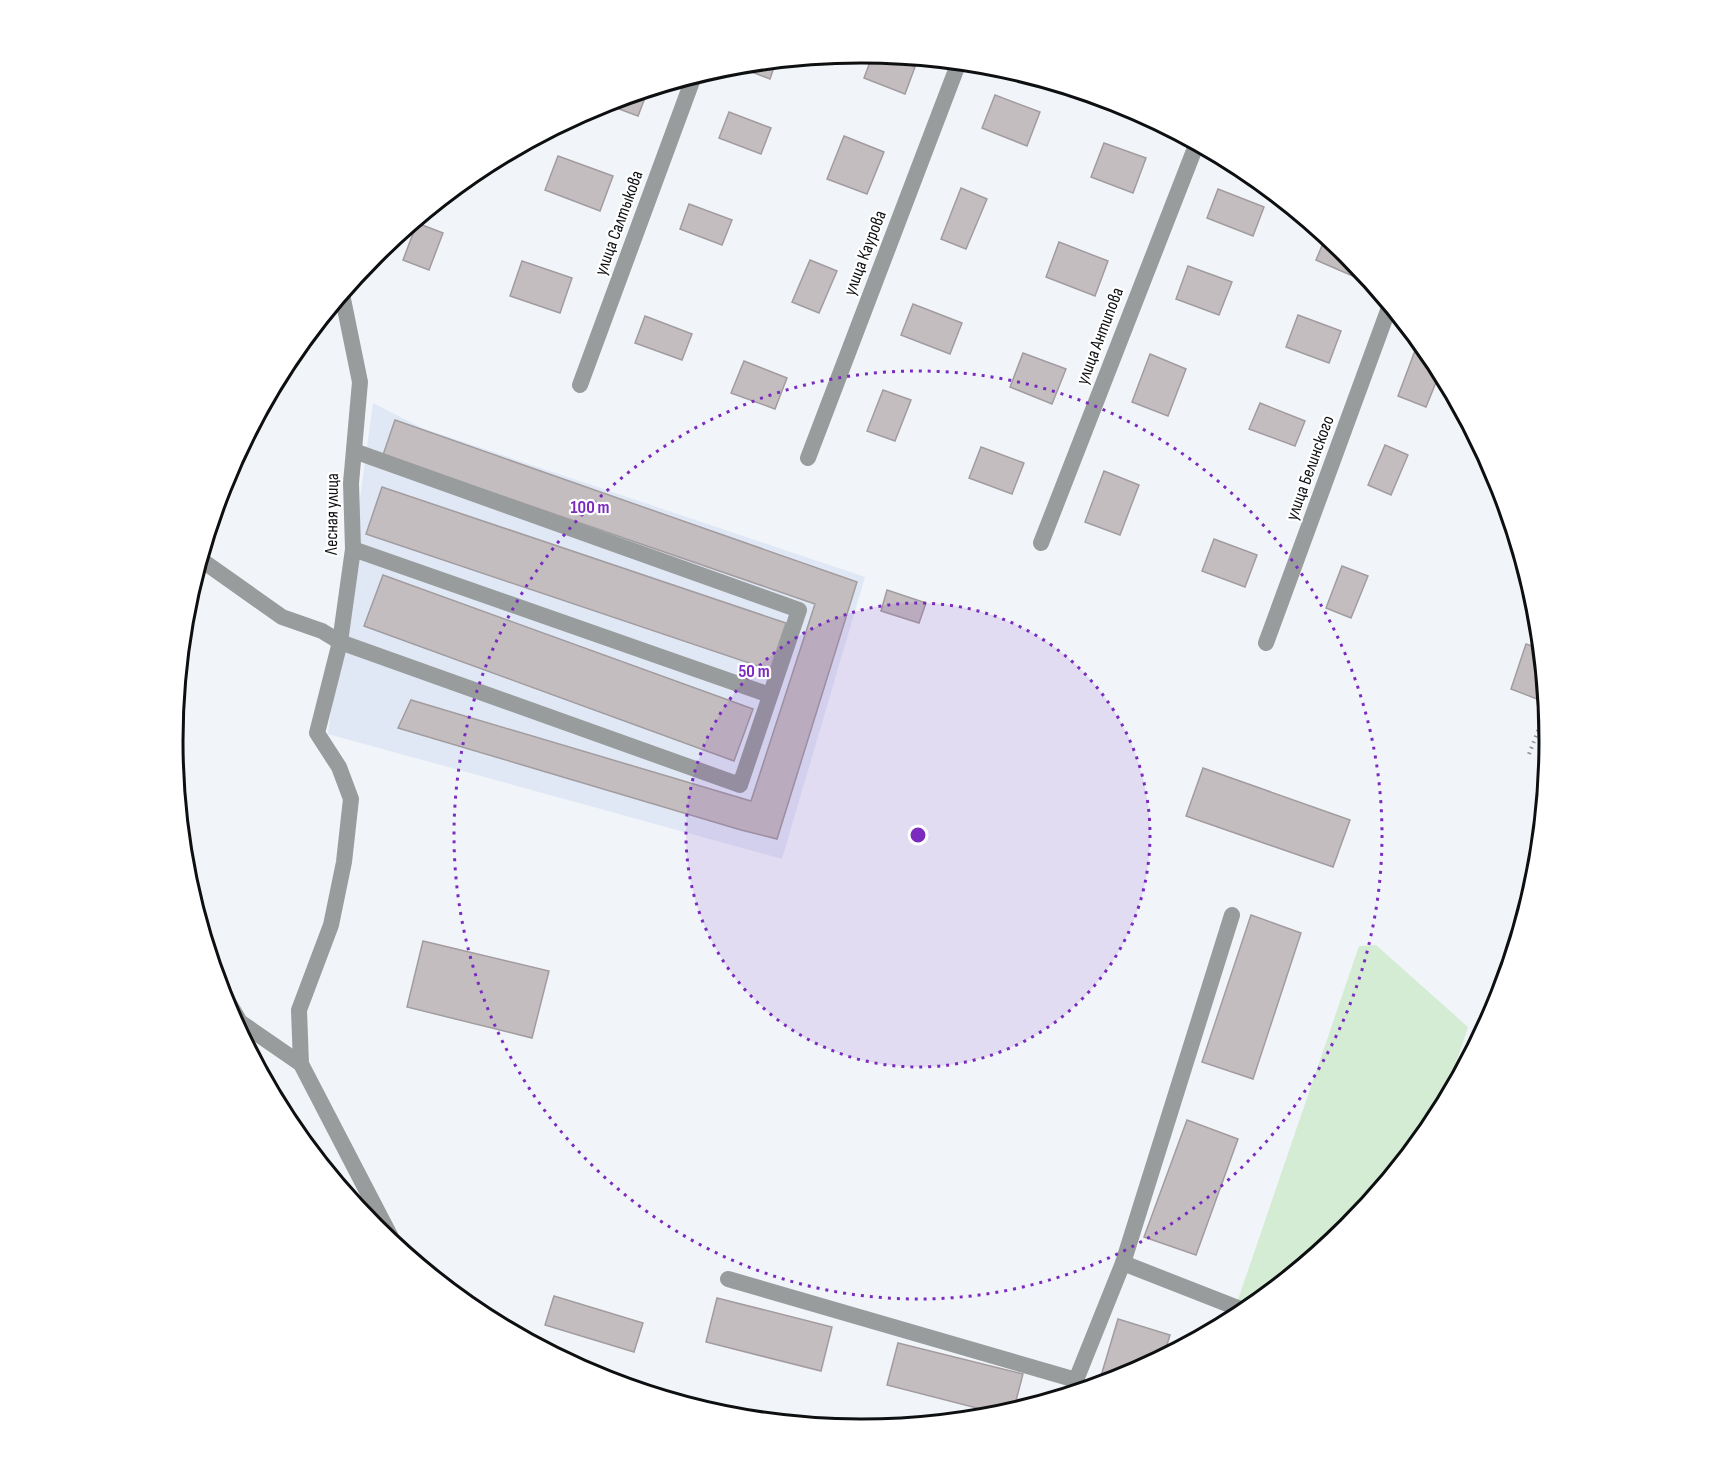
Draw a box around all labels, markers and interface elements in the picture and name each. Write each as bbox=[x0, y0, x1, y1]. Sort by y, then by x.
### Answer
street label: улица Салтыкова bbox=[590, 168, 648, 278]
street label: улица Каурова bbox=[839, 208, 891, 298]
street label: улица Антипова bbox=[1072, 284, 1128, 387]
street label: улица Белинского bbox=[1281, 413, 1339, 523]
street label: Лесная улица bbox=[321, 473, 343, 556]
text: 100 m bbox=[571, 497, 610, 518]
text: 50 m bbox=[738, 661, 770, 682]
centre of rings bbox=[908, 825, 928, 845]

